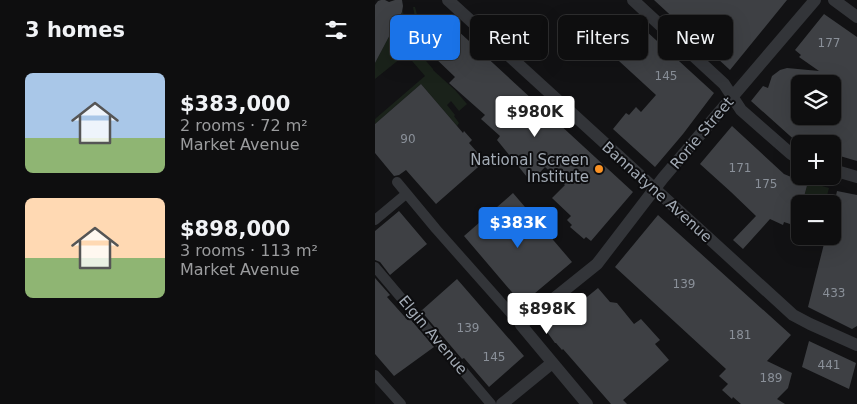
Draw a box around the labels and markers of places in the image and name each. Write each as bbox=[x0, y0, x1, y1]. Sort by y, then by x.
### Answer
pin: $980K bbox=[500, 96, 570, 138]
place label: National Screen Institute bbox=[470, 151, 589, 186]
marker: National Screen Institute bbox=[593, 163, 605, 175]
pin: $383K bbox=[483, 206, 553, 249]
pin: $898K bbox=[512, 292, 582, 335]

